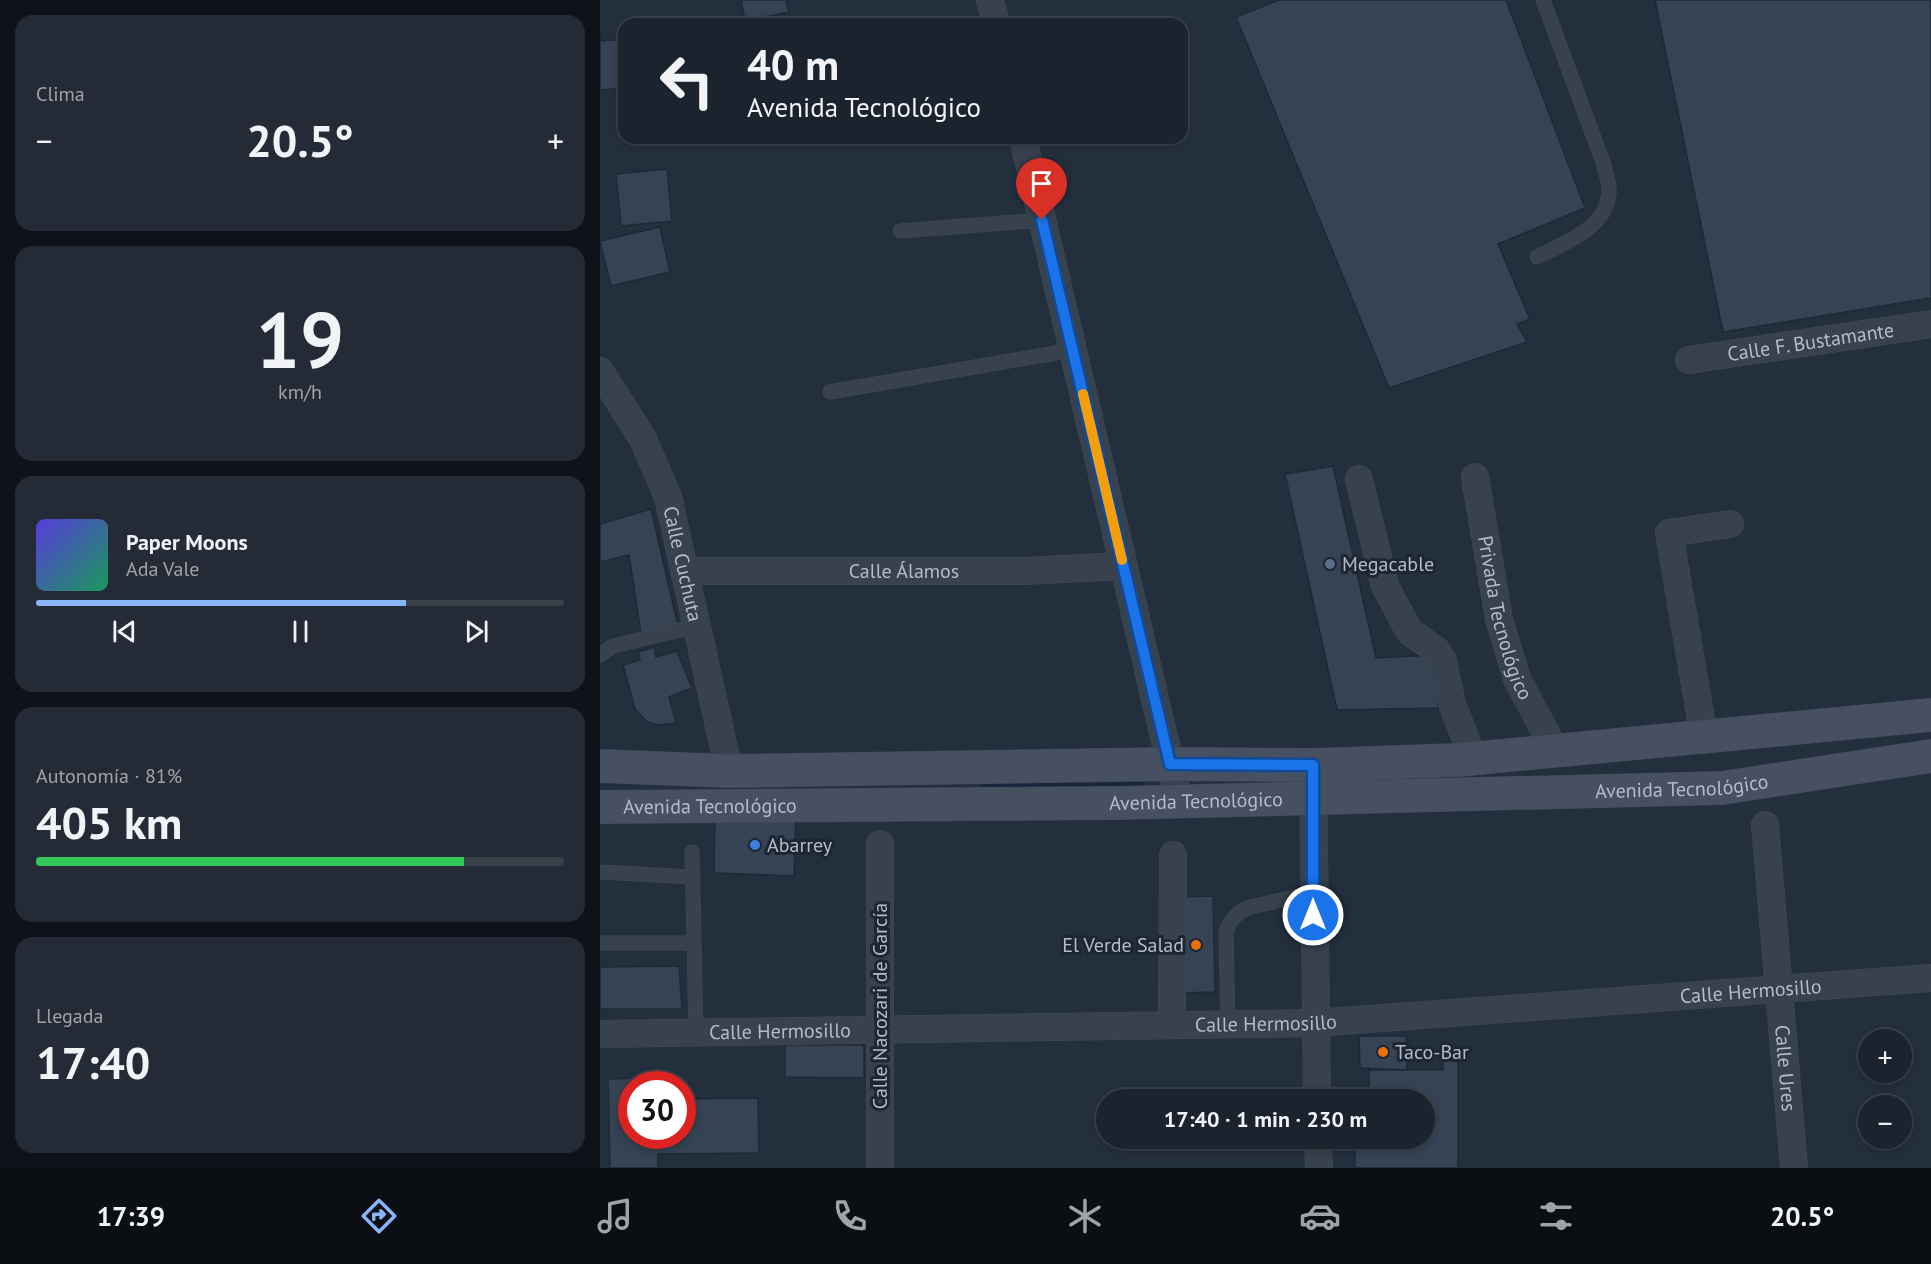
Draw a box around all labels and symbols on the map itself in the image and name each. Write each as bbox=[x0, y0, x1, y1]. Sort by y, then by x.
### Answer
pin bbox=[1016, 158, 1067, 220]
street label: Calle F. Bustamante bbox=[1726, 317, 1896, 367]
street label: Calle Cuchuta bbox=[657, 504, 708, 624]
street label: Privada Tecnológico bbox=[1472, 534, 1539, 704]
place label: Megacable bbox=[1342, 551, 1434, 577]
marker: Megacable bbox=[1323, 557, 1337, 571]
street label: Calle Álamos bbox=[849, 558, 959, 584]
street label: Avenida Tecnológico bbox=[1595, 768, 1770, 804]
street label: Avenida Tecnológico bbox=[1109, 786, 1283, 816]
street label: Avenida Tecnológico bbox=[623, 792, 797, 820]
place label: Abarrey bbox=[767, 832, 833, 858]
marker: Abarrey bbox=[748, 838, 762, 852]
position arrow bbox=[1281, 883, 1345, 947]
street label: Calle Nacozari de García bbox=[867, 903, 893, 1109]
place label: El Verde Salad bbox=[1062, 932, 1184, 958]
marker: El Verde Salad bbox=[1189, 938, 1203, 952]
street label: Calle Hermosillo bbox=[1679, 973, 1822, 1009]
street label: Calle Hermosillo bbox=[1195, 1008, 1338, 1038]
street label: Calle Hermosillo bbox=[709, 1017, 851, 1045]
street label: Calle Ures bbox=[1769, 1024, 1802, 1112]
place label: Taco-Bar bbox=[1395, 1039, 1469, 1065]
marker: Taco-Bar bbox=[1376, 1045, 1390, 1059]
speed limit sign: 30 bbox=[618, 1071, 696, 1149]

